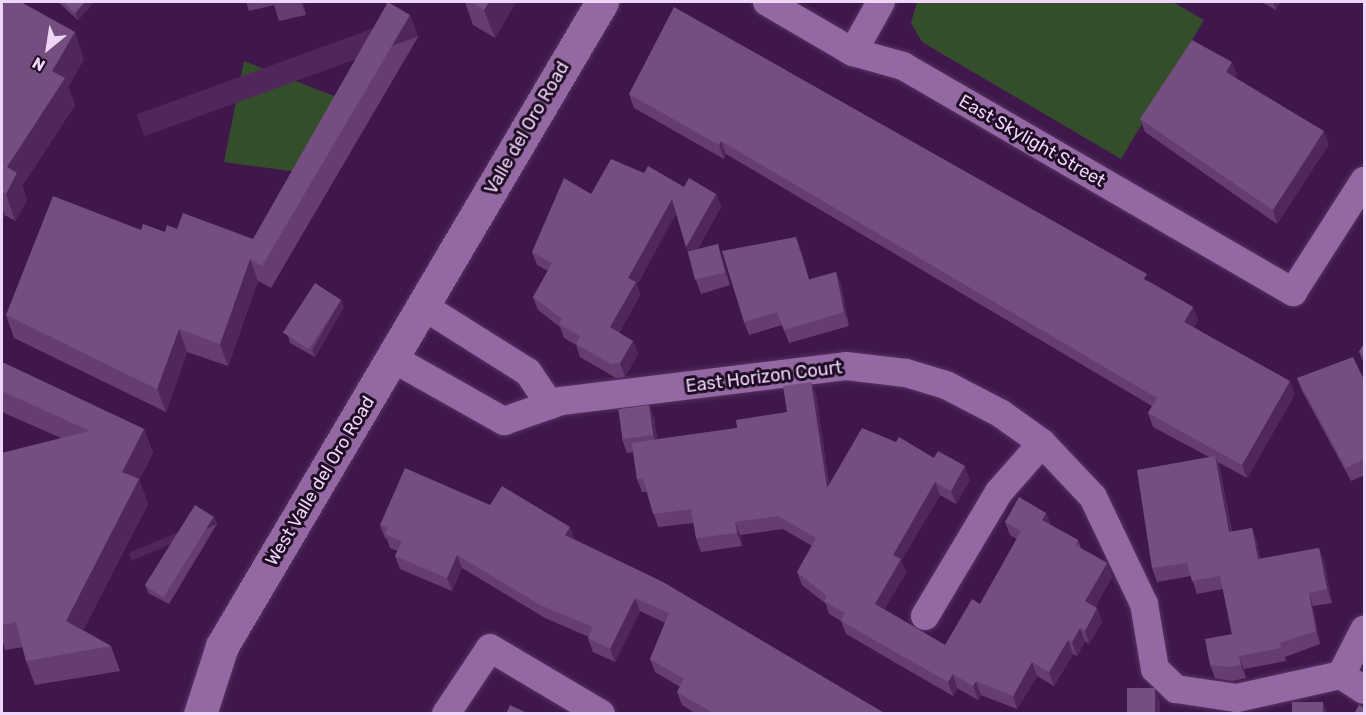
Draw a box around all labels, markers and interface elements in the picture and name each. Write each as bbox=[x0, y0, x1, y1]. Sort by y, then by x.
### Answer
north arrow bbox=[18, 18, 78, 78]
text: N bbox=[29, 53, 48, 75]
street label: Valle del Oro Road bbox=[480, 58, 574, 198]
street label: East Skylight Street bbox=[955, 90, 1109, 192]
street label: East Horizon Court bbox=[684, 357, 844, 397]
street label: West Valle del Oro Road bbox=[261, 392, 379, 570]

